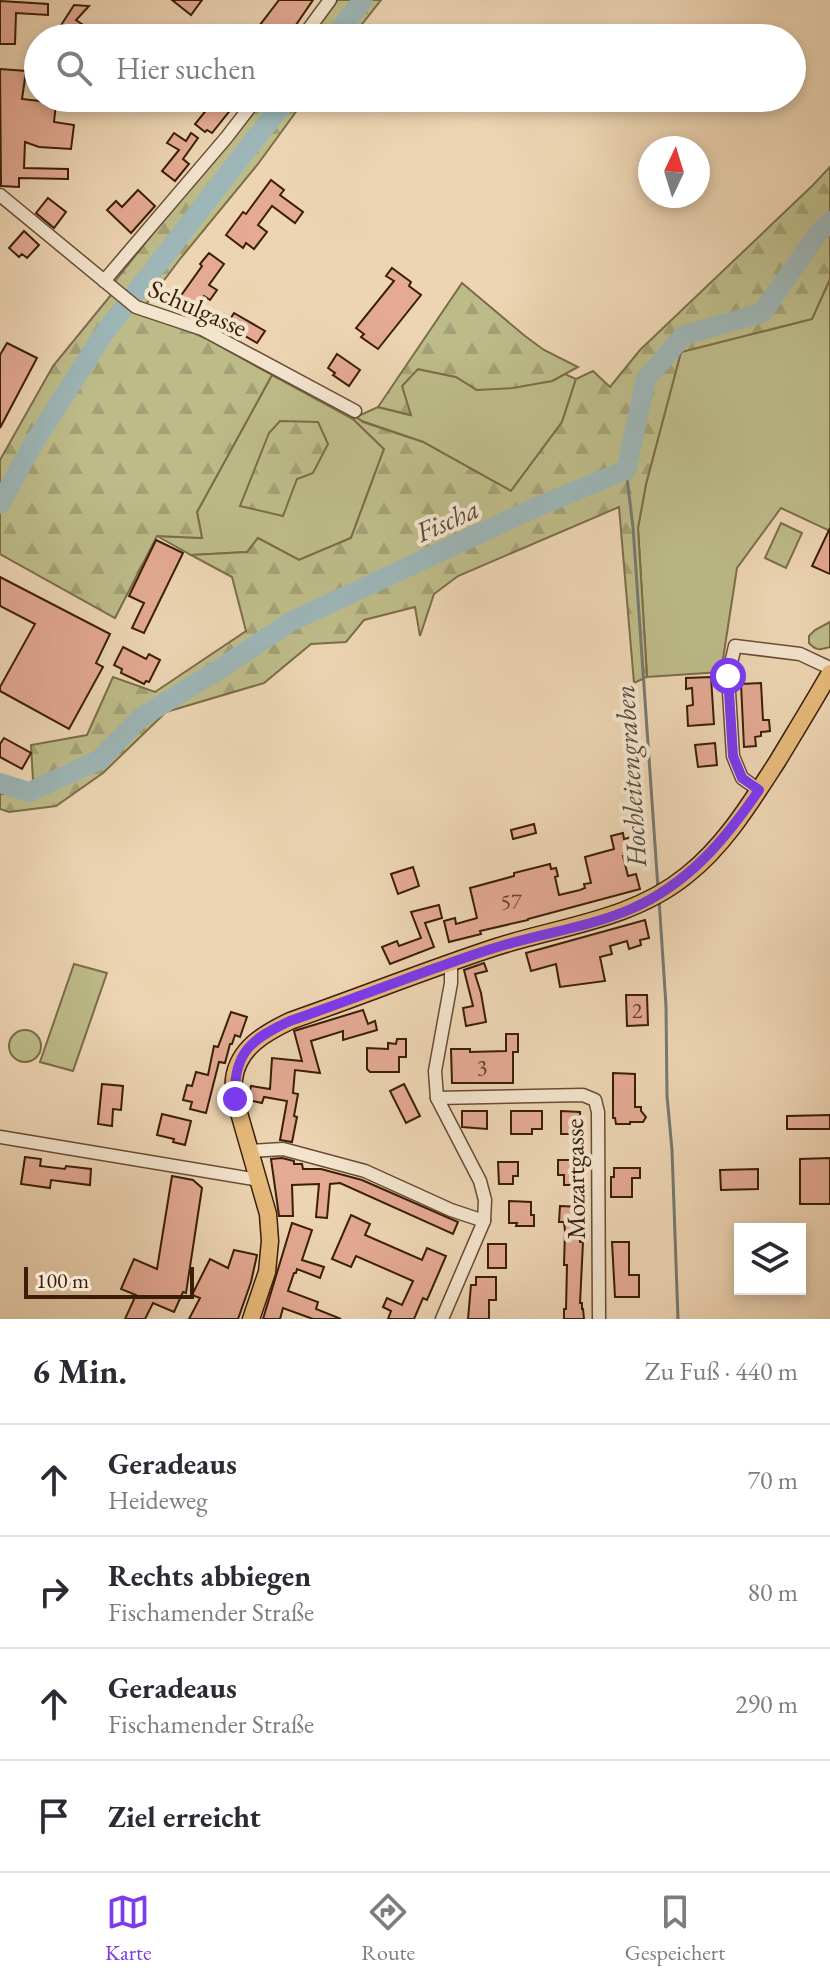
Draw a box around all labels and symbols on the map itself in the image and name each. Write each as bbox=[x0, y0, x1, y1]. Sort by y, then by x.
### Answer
north arrow bbox=[638, 136, 710, 208]
street label: Schulgasse bbox=[143, 271, 253, 345]
water label: Fischa bbox=[409, 490, 484, 550]
route start bbox=[710, 658, 746, 694]
water label: Hochleitengraben bbox=[606, 684, 654, 869]
house number: 57 bbox=[500, 887, 522, 916]
house number: 2 bbox=[632, 996, 643, 1025]
house number: 3 bbox=[477, 1053, 487, 1082]
route end bbox=[217, 1081, 253, 1117]
street label: Mozartgasse bbox=[557, 1118, 593, 1240]
scale bar bbox=[24, 1263, 194, 1299]

